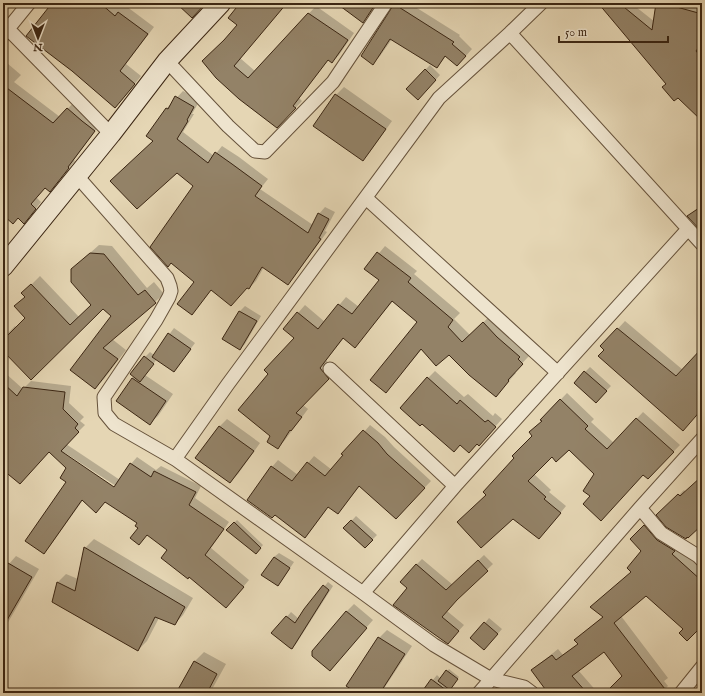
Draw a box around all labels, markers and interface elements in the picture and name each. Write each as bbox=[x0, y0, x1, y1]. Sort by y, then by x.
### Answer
north arrow bbox=[18, 18, 58, 58]
scale bar bbox=[559, 18, 668, 44]
text: 50 m bbox=[565, 25, 587, 40]
text: N bbox=[33, 40, 44, 54]

